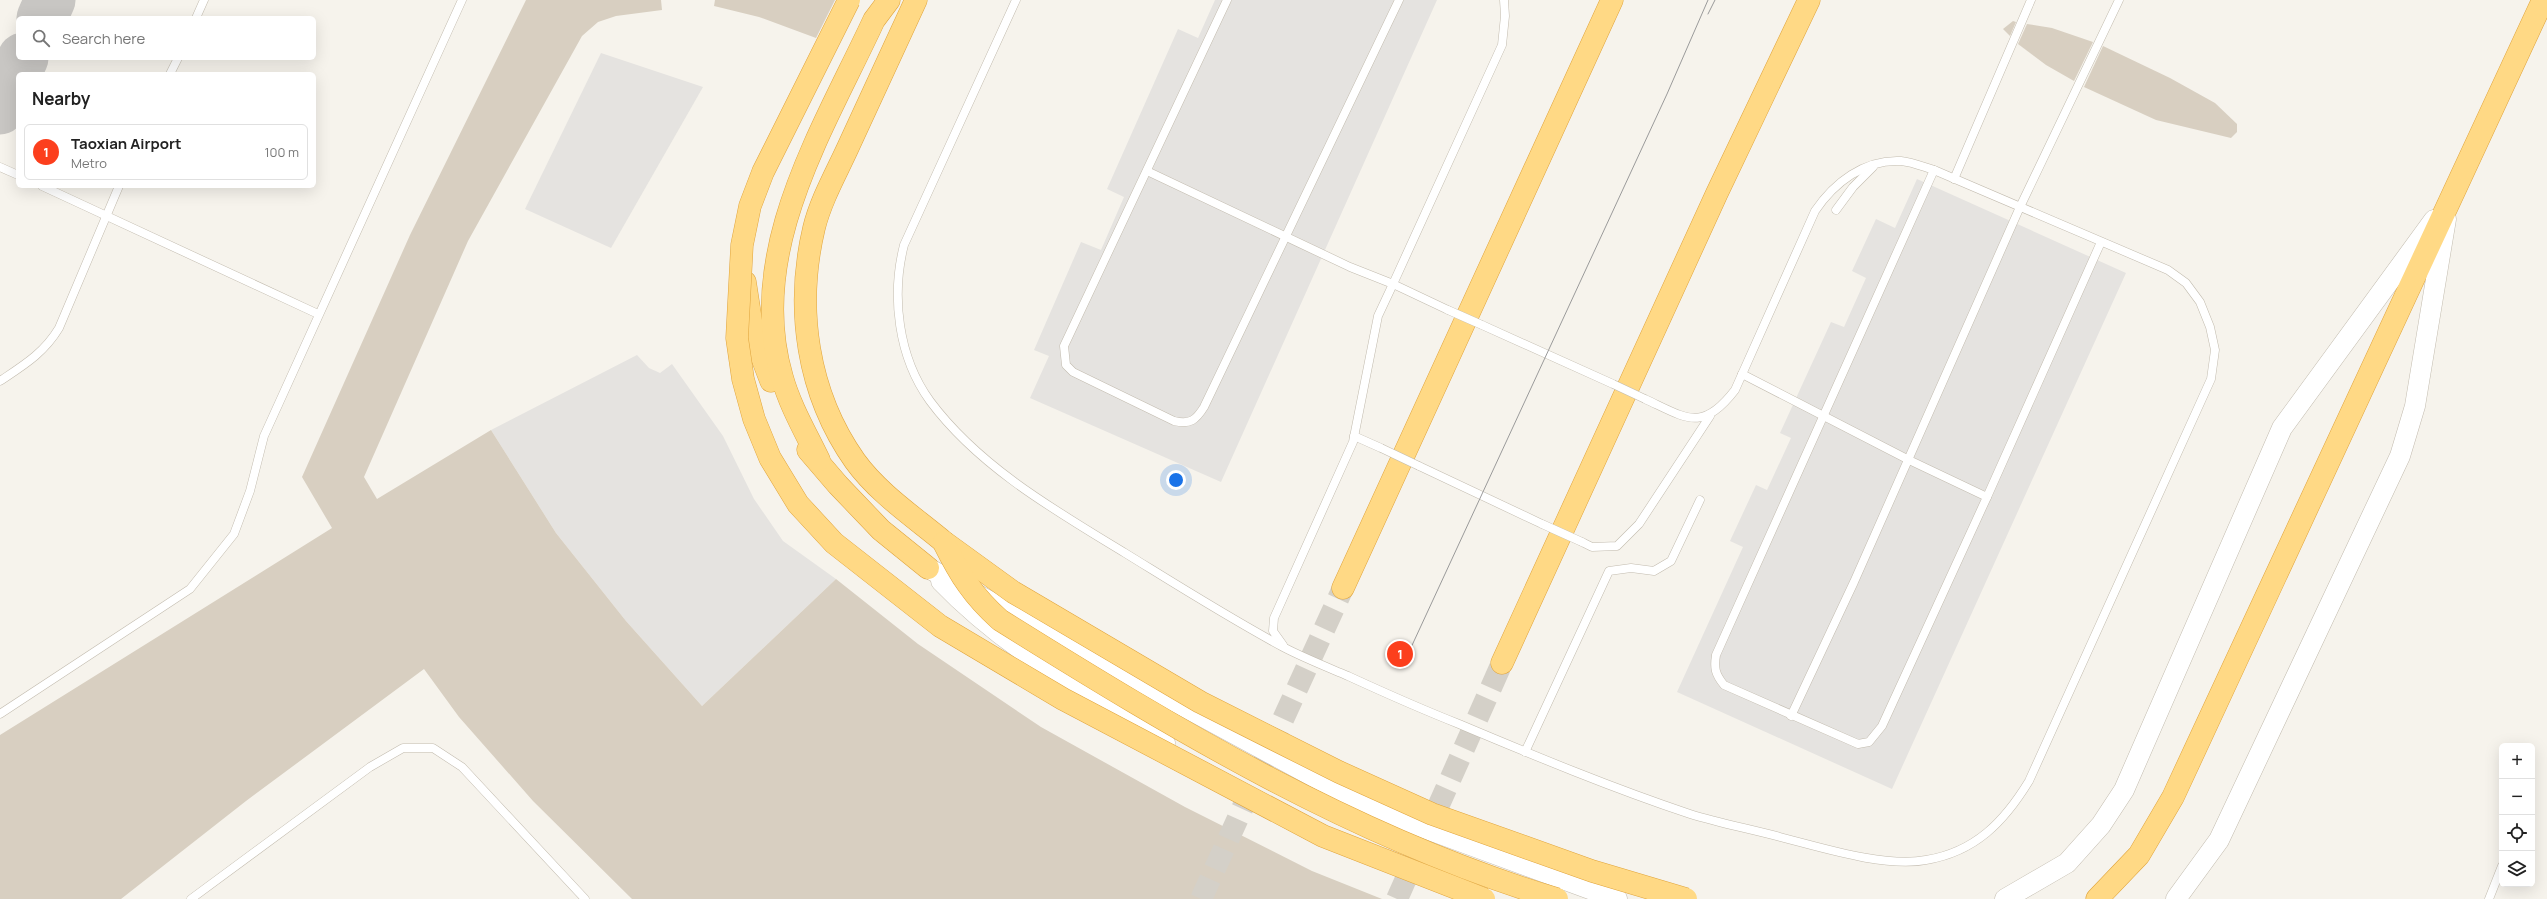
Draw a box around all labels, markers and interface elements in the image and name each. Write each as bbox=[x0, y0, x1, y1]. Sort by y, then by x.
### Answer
search box bbox=[16, 16, 316, 60]
icon: search bbox=[30, 27, 52, 49]
text: Search here bbox=[62, 28, 145, 49]
text: Nearby bbox=[32, 87, 90, 110]
text: Taoxian Airport bbox=[71, 133, 181, 154]
text: 1 bbox=[43, 143, 49, 161]
text: 100 m bbox=[264, 143, 299, 161]
text: Metro bbox=[71, 154, 107, 172]
your location bbox=[1166, 470, 1186, 490]
pin: 1 bbox=[1387, 639, 1413, 669]
map controls bbox=[2499, 743, 2535, 887]
button: + bbox=[2499, 743, 2535, 779]
button: − bbox=[2499, 779, 2535, 815]
button: locate bbox=[2499, 815, 2535, 851]
button: layers bbox=[2499, 851, 2535, 887]

